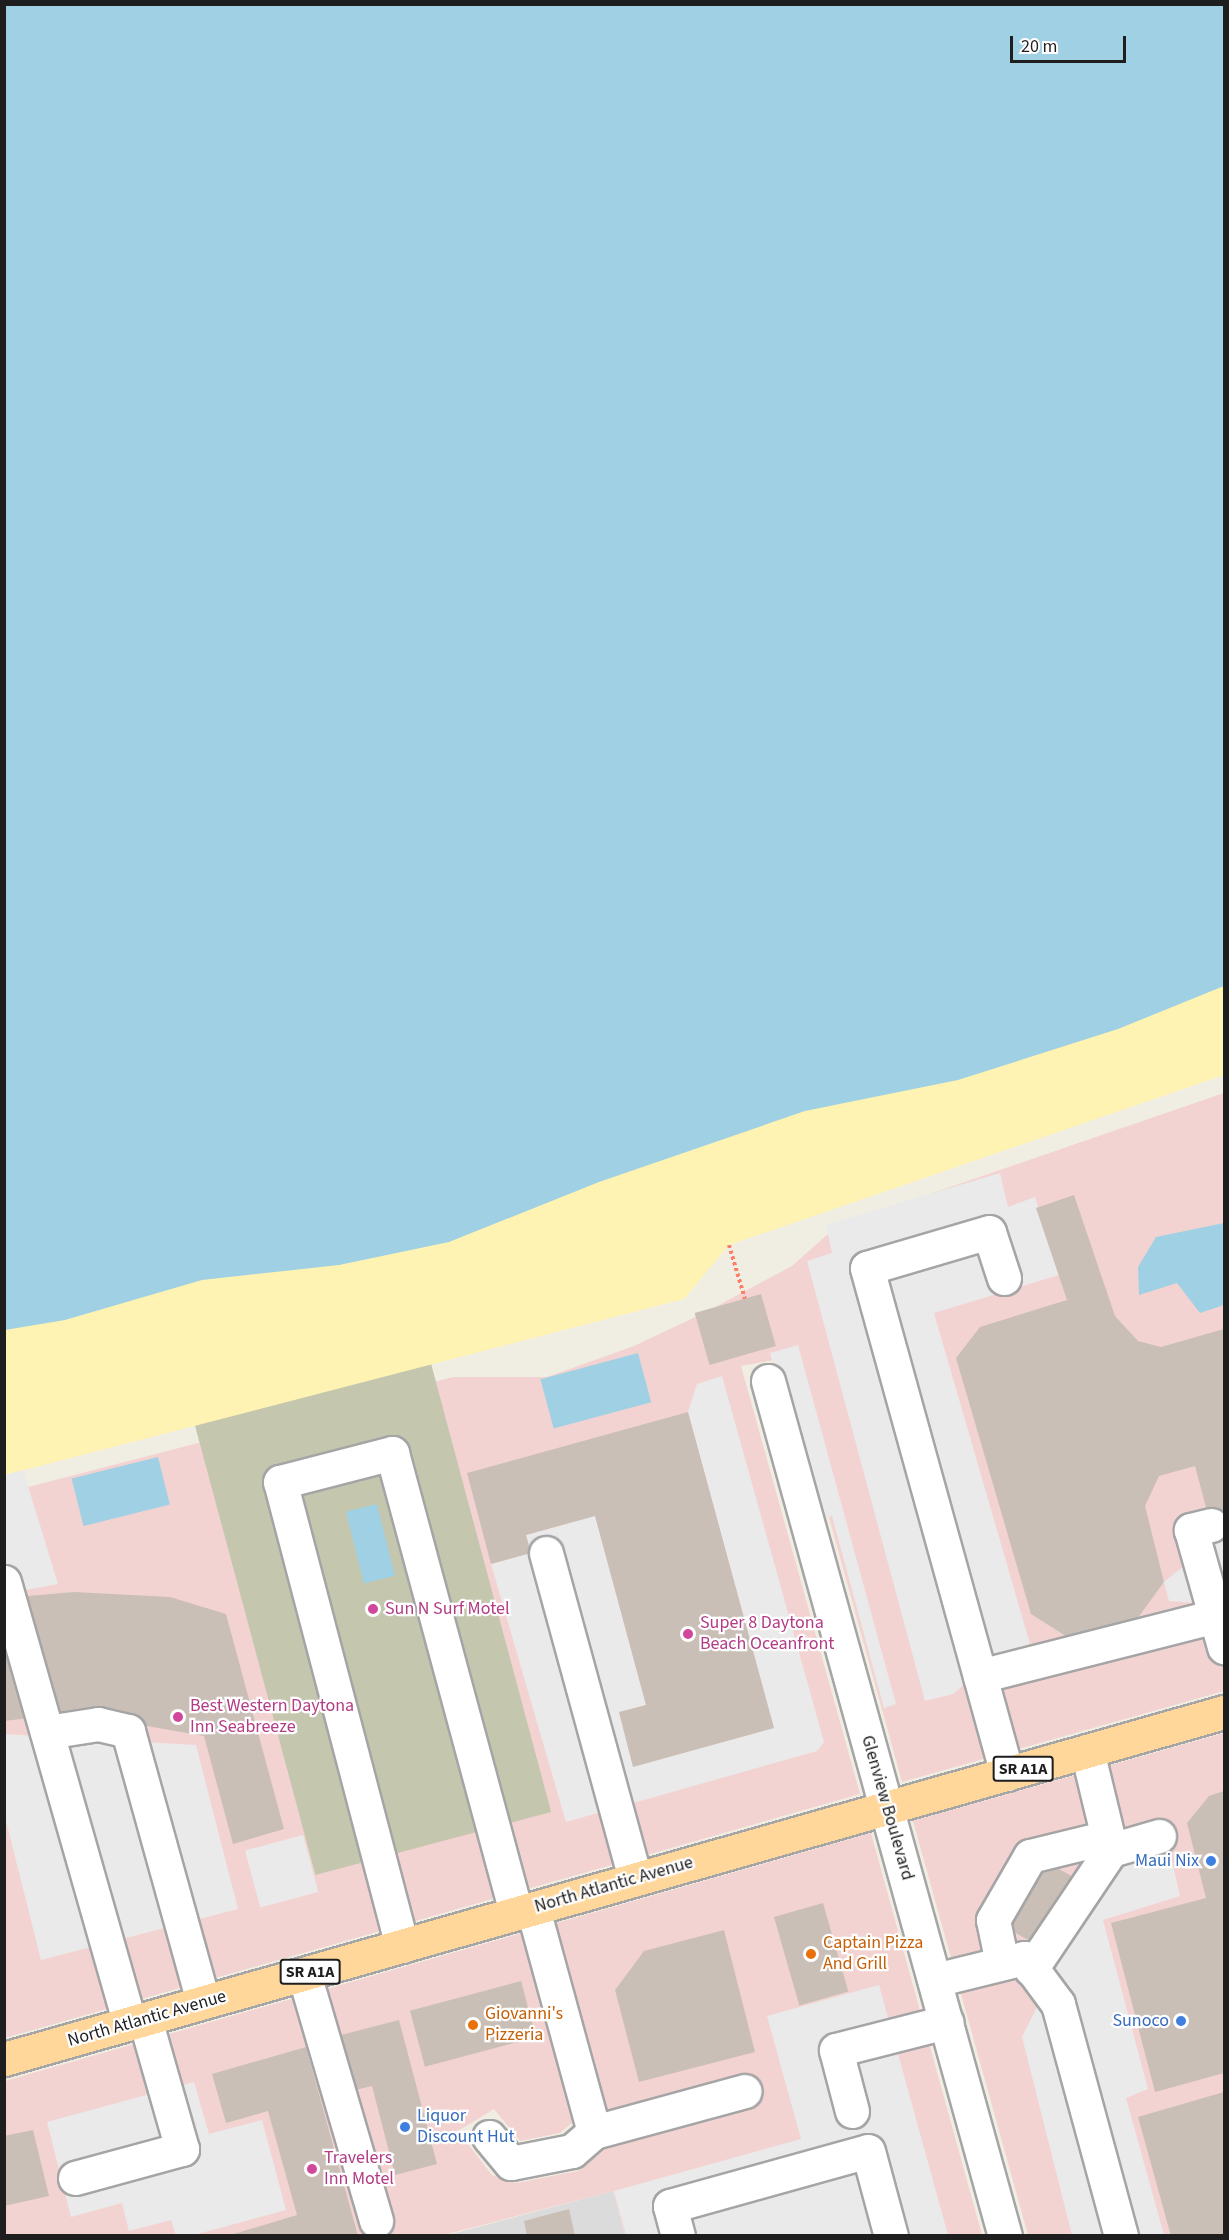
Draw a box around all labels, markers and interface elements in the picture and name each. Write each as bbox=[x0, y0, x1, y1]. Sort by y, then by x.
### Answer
scale bar bbox=[1013, 24, 1128, 62]
text: 20 m bbox=[1021, 34, 1057, 59]
place label: Sun N Surf Motel bbox=[385, 1598, 509, 1620]
marker: Sun N Surf Motel bbox=[366, 1602, 380, 1616]
place label: Super 8 Daytona Beach Oceanfront bbox=[700, 1613, 834, 1656]
marker: Super 8 Daytona Beach Oceanfront bbox=[681, 1627, 695, 1641]
place label: Best Western Daytona Inn Seabreeze bbox=[190, 1696, 354, 1738]
marker: Best Western Daytona Inn Seabreeze bbox=[171, 1710, 185, 1724]
street label: Glenview Boulevard bbox=[856, 1733, 918, 1883]
road number: SR A1A bbox=[992, 1756, 1054, 1782]
place label: Maui Nix bbox=[1135, 1850, 1199, 1872]
street label: North Atlantic Avenue bbox=[532, 1852, 696, 1918]
marker: Maui Nix bbox=[1204, 1854, 1218, 1868]
place label: Captain Pizza And Grill bbox=[823, 1933, 923, 1976]
marker: Captain Pizza And Grill bbox=[804, 1947, 818, 1961]
road number: SR A1A bbox=[278, 1959, 342, 1985]
street label: North Atlantic Avenue bbox=[65, 1986, 229, 2052]
place label: Giovanni's Pizzeria bbox=[485, 2004, 563, 2046]
place label: Sunoco bbox=[1112, 2010, 1169, 2032]
marker: Sunoco bbox=[1174, 2014, 1188, 2028]
marker: Giovanni's Pizzeria bbox=[466, 2018, 480, 2032]
place label: Liquor Discount Hut bbox=[417, 2106, 515, 2148]
marker: Liquor Discount Hut bbox=[398, 2120, 412, 2134]
place label: Travelers Inn Motel bbox=[324, 2148, 394, 2190]
marker: Travelers Inn Motel bbox=[305, 2162, 319, 2176]

